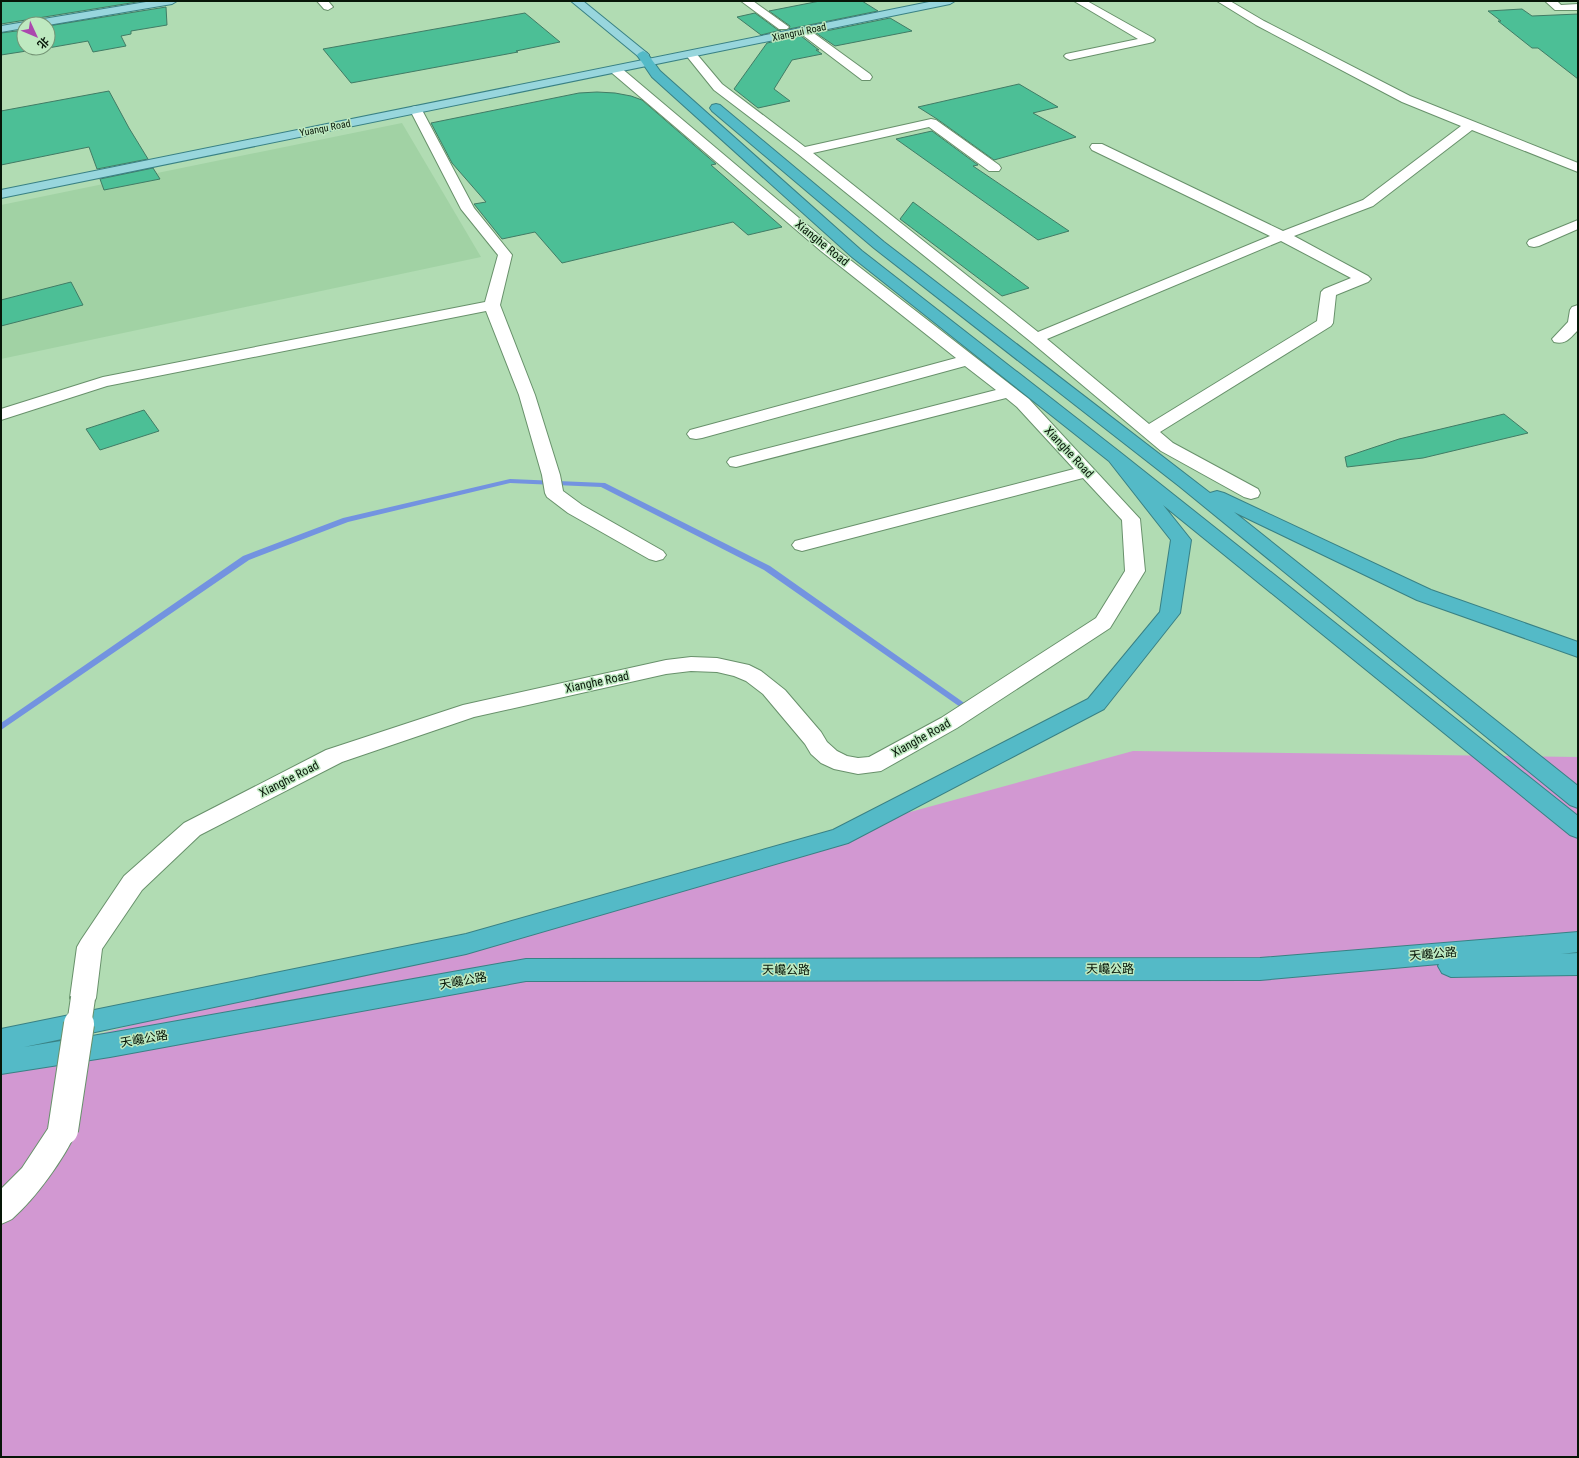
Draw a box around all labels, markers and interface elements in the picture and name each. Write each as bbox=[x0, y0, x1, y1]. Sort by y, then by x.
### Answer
north arrow bbox=[16, 16, 56, 56]
street label: Xiangrui Road bbox=[771, 21, 827, 43]
text: 北 bbox=[34, 34, 51, 51]
street label: Yuanqu Road bbox=[299, 118, 351, 138]
street label: Xianghe Road bbox=[792, 217, 852, 269]
street label: Xianghe Road bbox=[1042, 423, 1096, 481]
street label: Xianghe Road bbox=[564, 668, 630, 696]
street label: Xianghe Road bbox=[889, 716, 953, 760]
street label: Xianghe Road bbox=[257, 758, 321, 800]
street label: 天巉公路 bbox=[1408, 945, 1458, 963]
street label: 天巉公路 bbox=[1086, 962, 1134, 976]
street label: 天巉公路 bbox=[762, 963, 810, 977]
street label: 天巉公路 bbox=[438, 970, 488, 992]
street label: 天巉公路 bbox=[119, 1028, 169, 1050]

